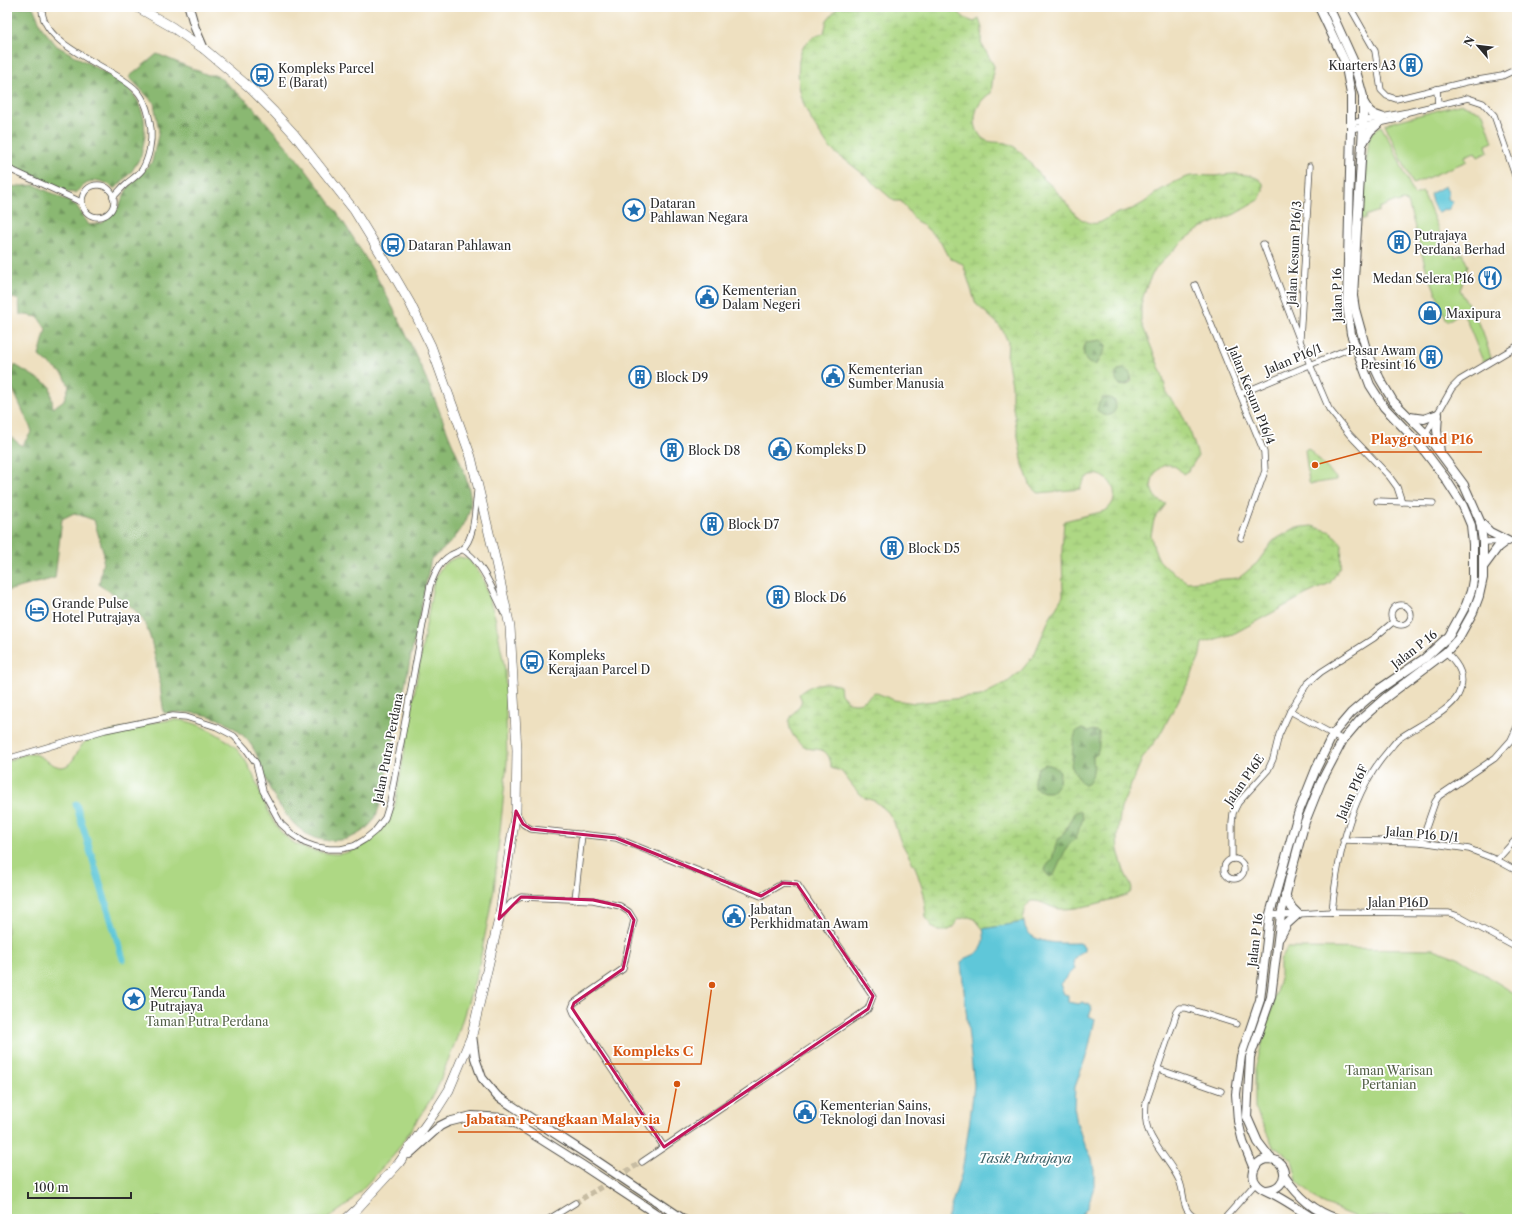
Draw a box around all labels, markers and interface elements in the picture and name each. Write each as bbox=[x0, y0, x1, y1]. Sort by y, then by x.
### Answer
north arrow bbox=[1458, 26, 1498, 66]
text: N bbox=[1461, 33, 1478, 49]
building icon: Kuarters A3 bbox=[1398, 52, 1424, 78]
place label: Kuarters A3 bbox=[1328, 58, 1396, 73]
place label: Kompleks Parcel E (Barat) bbox=[278, 61, 374, 90]
bus stop icon: Kompleks Parcel E (Barat) bbox=[249, 62, 275, 88]
place label: Dataran Pahlawan Negara bbox=[650, 196, 749, 225]
place icon: Dataran Pahlawan Negara bbox=[621, 197, 647, 223]
street label: Jalan Kesum P16/3 bbox=[1284, 200, 1304, 308]
place label: Putrajaya Perdana Berhad bbox=[1414, 228, 1506, 257]
building icon: Putrajaya Perdana Berhad bbox=[1386, 229, 1412, 255]
bus stop icon: Dataran Pahlawan bbox=[380, 232, 406, 258]
place label: Dataran Pahlawan bbox=[408, 238, 512, 253]
restaurant icon: Medan Selera P16 bbox=[1477, 265, 1503, 291]
street label: Jalan P 16 bbox=[1329, 268, 1345, 324]
place label: Medan Selera P16 bbox=[1373, 271, 1474, 286]
place label: Kementerian Dalam Negeri bbox=[722, 283, 801, 312]
public building icon: Kementerian Dalam Negeri bbox=[694, 284, 720, 310]
shop icon: Maxipura bbox=[1417, 300, 1443, 326]
place label: Maxipura bbox=[1446, 306, 1502, 321]
street label: Jalan P16/1 bbox=[1260, 340, 1324, 378]
street label: Jalan Kesum P16/4 bbox=[1225, 342, 1279, 446]
place label: Pasar Awam Presint 16 bbox=[1348, 343, 1416, 372]
building icon: Pasar Awam Presint 16 bbox=[1418, 344, 1444, 370]
place label: Kementerian Sumber Manusia bbox=[848, 362, 945, 391]
public building icon: Kementerian Sumber Manusia bbox=[820, 363, 846, 389]
building icon: Block D9 bbox=[627, 364, 653, 390]
place label: Block D9 bbox=[656, 370, 708, 385]
callout: Playground P16 bbox=[1363, 427, 1482, 452]
text: Playground P16 bbox=[1371, 431, 1473, 447]
public building icon: Kompleks D bbox=[767, 436, 793, 462]
building icon: Block D8 bbox=[659, 437, 685, 463]
place label: Kompleks D bbox=[796, 442, 866, 457]
place label: Block D8 bbox=[688, 443, 740, 458]
building icon: Block D7 bbox=[699, 511, 725, 537]
place label: Block D7 bbox=[728, 517, 779, 532]
building icon: Block D5 bbox=[879, 535, 905, 561]
place label: Block D5 bbox=[908, 541, 960, 556]
building icon: Block D6 bbox=[765, 584, 791, 610]
place label: Block D6 bbox=[794, 590, 846, 605]
place label: Grande Pulse Hotel Putrajaya bbox=[52, 596, 141, 625]
hotel icon: Grande Pulse Hotel Putrajaya bbox=[24, 597, 50, 623]
street label: Jalan P 16 bbox=[1387, 626, 1440, 673]
place label: Kompleks Kerajaan Parcel D bbox=[548, 648, 651, 677]
bus stop icon: Kompleks Kerajaan Parcel D bbox=[519, 649, 545, 675]
street label: Jalan Putra Perdana bbox=[370, 691, 406, 806]
street label: Jalan P16E bbox=[1220, 751, 1267, 810]
street label: Jalan P16F bbox=[1332, 762, 1371, 824]
street label: Jalan P16 D/1 bbox=[1383, 823, 1459, 845]
street label: Jalan P16D bbox=[1366, 895, 1429, 910]
place label: Jabatan Perkhidmatan Awam bbox=[748, 902, 868, 931]
public building icon: Jabatan Perkhidmatan Awam bbox=[721, 903, 747, 929]
street label: Jalan P 16 bbox=[1244, 912, 1266, 970]
place label: Mercu Tanda Putrajaya bbox=[150, 985, 226, 1014]
place icon: Mercu Tanda Putrajaya bbox=[121, 986, 147, 1012]
park label: Taman Putra Perdana bbox=[145, 1014, 269, 1029]
callout: Kompleks C bbox=[605, 1039, 701, 1064]
text: Kompleks C bbox=[613, 1043, 693, 1059]
park label: Taman Warisan Pertanian bbox=[1345, 1063, 1434, 1092]
place label: Kementerian Sains, Teknologi dan Inovasi bbox=[820, 1098, 946, 1127]
public building icon: Kementerian Sains, Teknologi dan Inovasi bbox=[792, 1099, 818, 1125]
callout: Jabatan Perangkaan Malaysia bbox=[458, 1107, 668, 1132]
text: Jabatan Perangkaan Malaysia bbox=[464, 1111, 661, 1127]
water label: Tasik Putrajaya bbox=[978, 1150, 1072, 1166]
scale bar bbox=[28, 1174, 131, 1200]
text: 100 m bbox=[34, 1180, 69, 1195]

